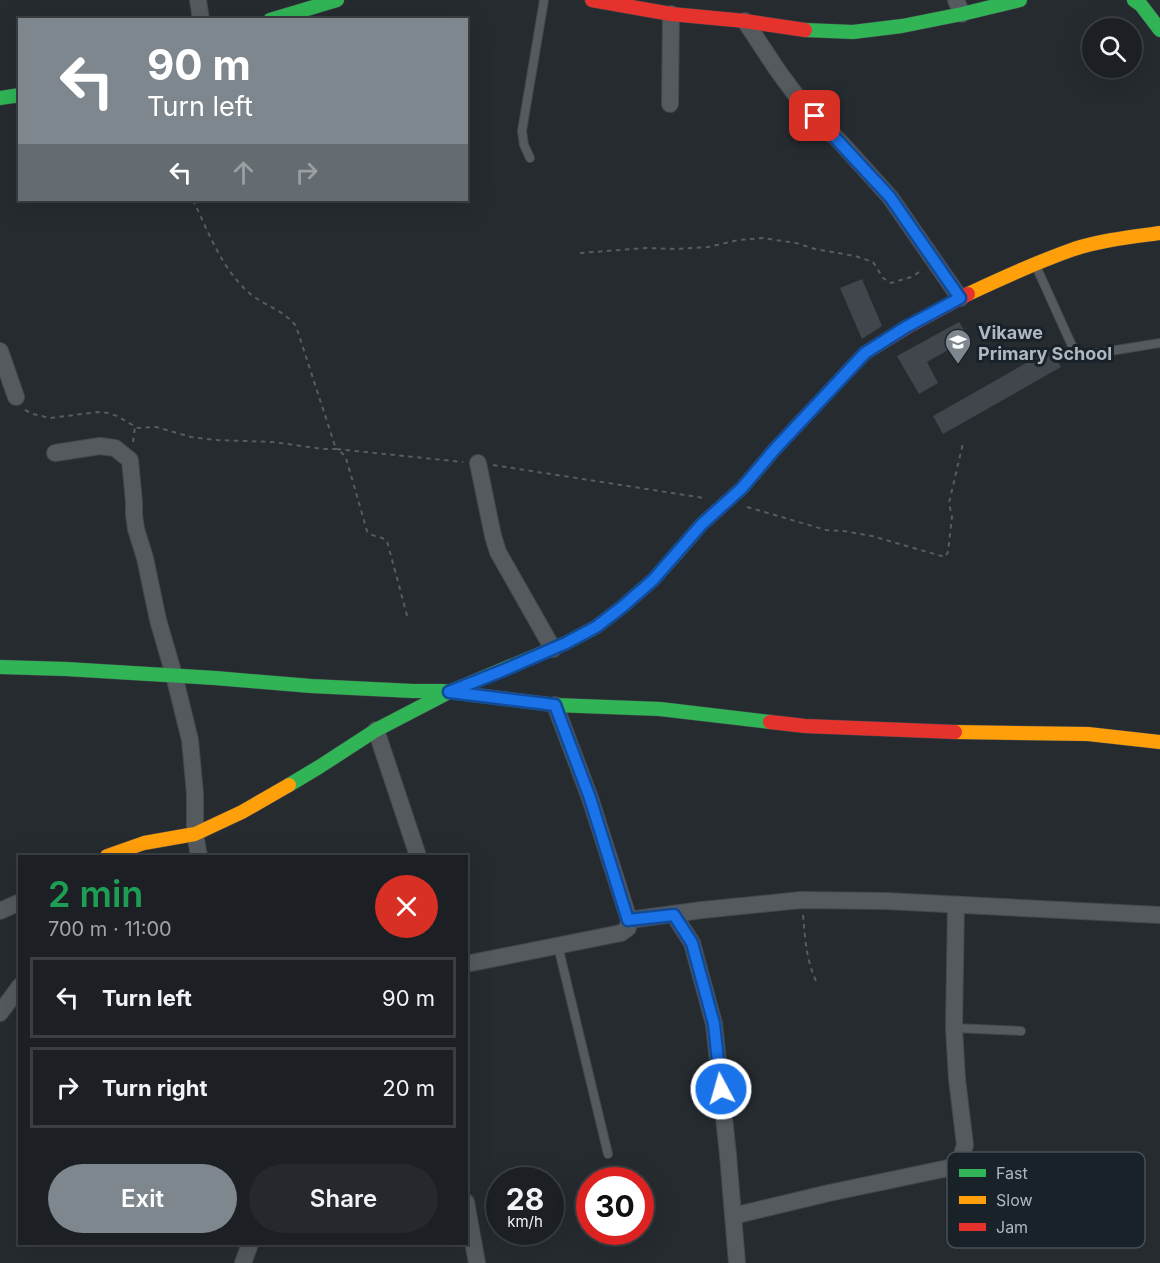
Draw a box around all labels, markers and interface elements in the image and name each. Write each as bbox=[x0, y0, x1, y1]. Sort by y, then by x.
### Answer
map controls bbox=[1082, 18, 1142, 78]
button: search bbox=[1082, 18, 1142, 78]
text: 90 m bbox=[147, 39, 251, 90]
icon: left bbox=[48, 42, 126, 120]
text: Turn left bbox=[147, 90, 253, 123]
pin bbox=[789, 90, 840, 141]
icon: arrive bbox=[798, 99, 831, 132]
icon: left bbox=[164, 156, 197, 189]
icon: ahead bbox=[227, 156, 260, 189]
icon: right bbox=[290, 156, 323, 189]
place label: Vikawe Primary School bbox=[978, 322, 1112, 364]
school or university icon: Vikawe Primary School bbox=[943, 327, 973, 365]
text: 2 min bbox=[48, 872, 143, 916]
button: close bbox=[375, 875, 438, 938]
text: 700 m · 11:00 bbox=[48, 917, 172, 941]
icon: left bbox=[51, 981, 84, 1014]
text: Turn left bbox=[102, 985, 192, 1011]
text: 90 m bbox=[382, 985, 435, 1011]
position arrow bbox=[689, 1057, 753, 1121]
icon: right bbox=[51, 1071, 84, 1104]
text: Turn right bbox=[102, 1075, 208, 1101]
text: 20 m bbox=[382, 1075, 435, 1101]
legend bbox=[947, 1152, 1145, 1248]
text: Fast bbox=[996, 1163, 1028, 1183]
button: Exit bbox=[48, 1164, 237, 1233]
button: Share bbox=[249, 1164, 438, 1233]
speed limit sign: 30 bbox=[576, 1167, 654, 1245]
text: 28 bbox=[506, 1181, 544, 1217]
text: Slow bbox=[996, 1190, 1033, 1210]
text: km/h bbox=[507, 1212, 543, 1231]
text: Jam bbox=[996, 1217, 1028, 1237]

